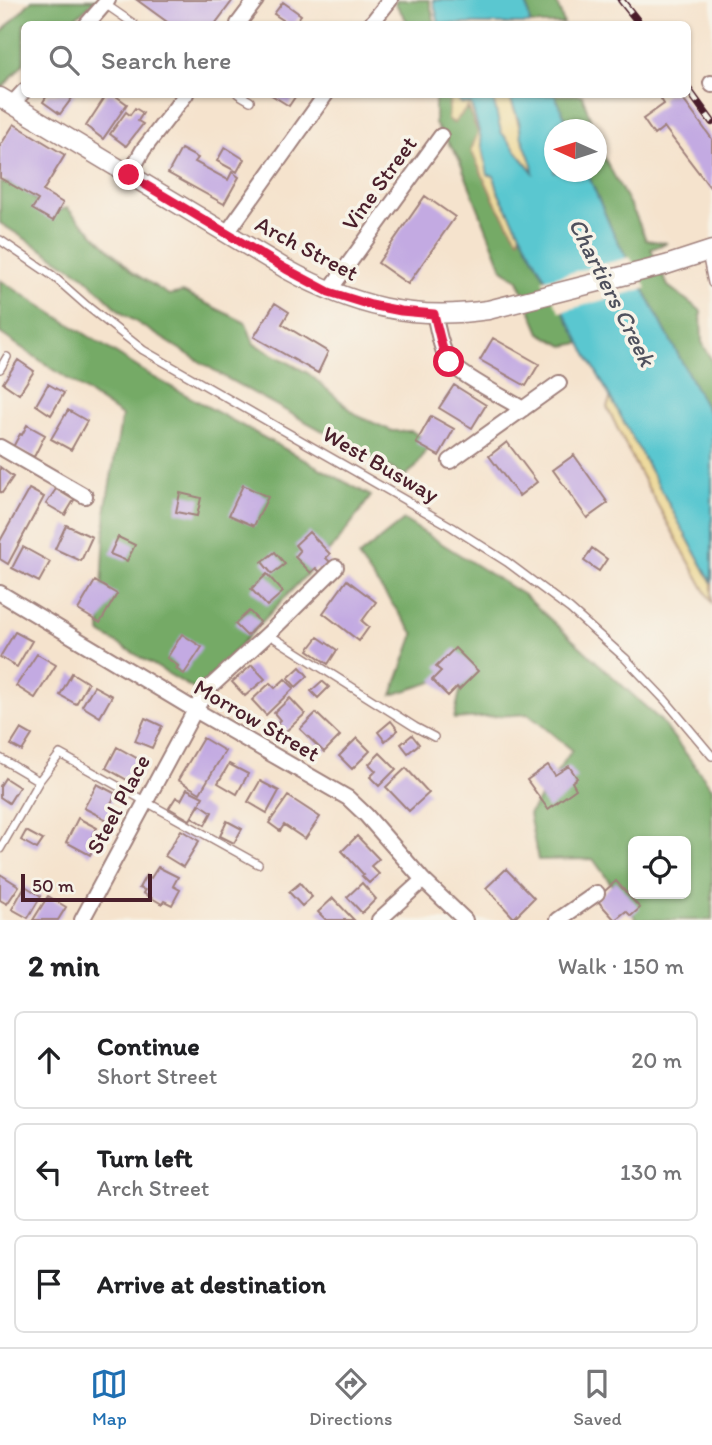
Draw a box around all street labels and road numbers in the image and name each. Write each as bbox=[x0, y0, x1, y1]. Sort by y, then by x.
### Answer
street label: Vine Street bbox=[335, 130, 423, 236]
street label: Arch Street bbox=[251, 209, 364, 287]
street label: West Busway bbox=[318, 419, 444, 509]
street label: Morrow Street bbox=[189, 673, 325, 768]
street label: Steel Place bbox=[80, 750, 156, 858]

